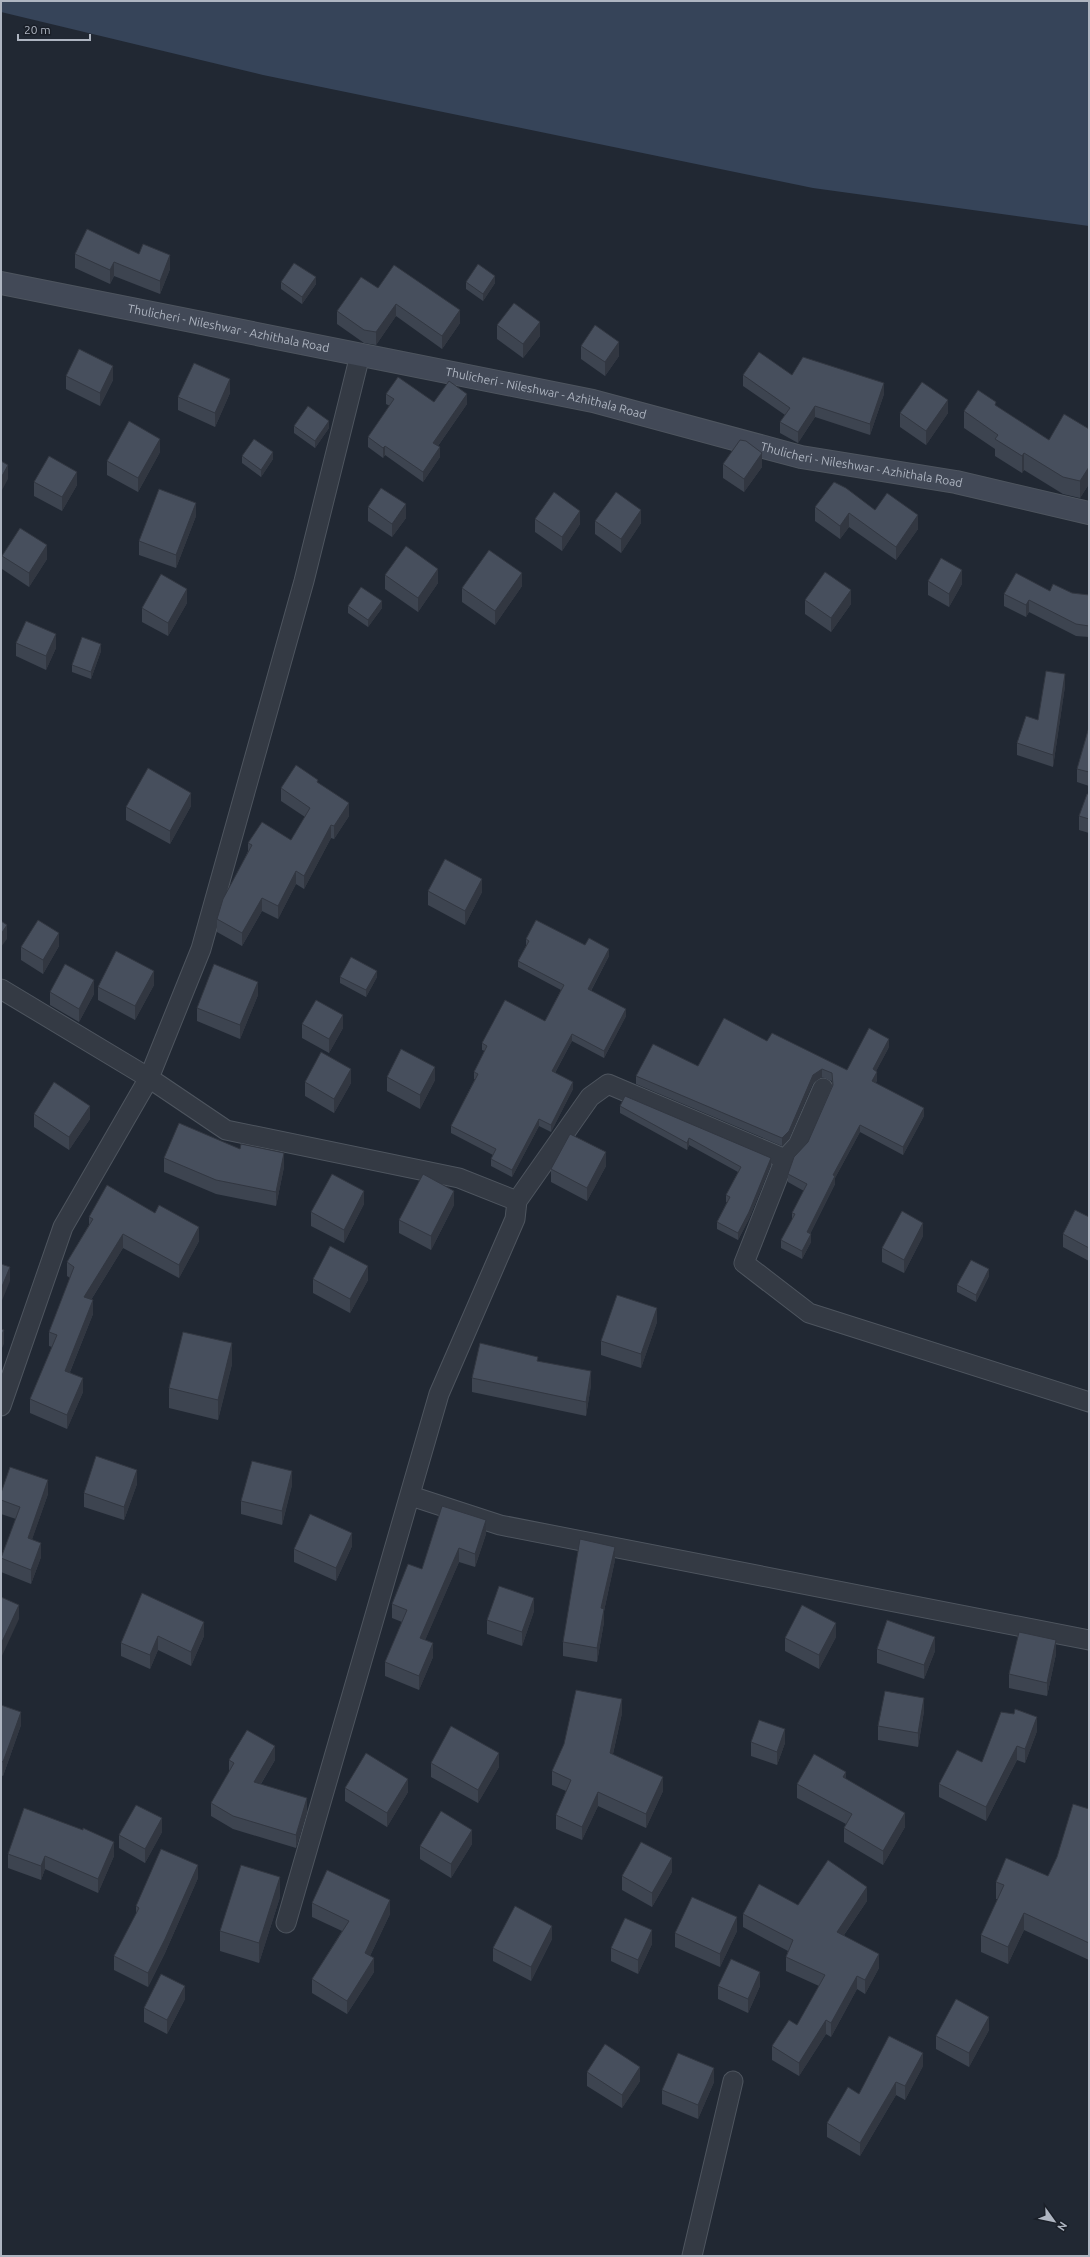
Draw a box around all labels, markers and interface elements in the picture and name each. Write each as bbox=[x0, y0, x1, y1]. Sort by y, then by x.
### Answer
scale bar bbox=[18, 16, 90, 42]
text: 20 m bbox=[24, 23, 51, 36]
street label: Thulicheri - Nileshwar - Azhithala Road bbox=[127, 301, 331, 354]
street label: Thulicheri - Nileshwar - Azhithala Road bbox=[444, 365, 648, 421]
street label: Thulicheri - Nileshwar - Azhithala Road bbox=[759, 439, 964, 489]
north arrow bbox=[1034, 2201, 1074, 2241]
text: N bbox=[1055, 2220, 1070, 2233]

